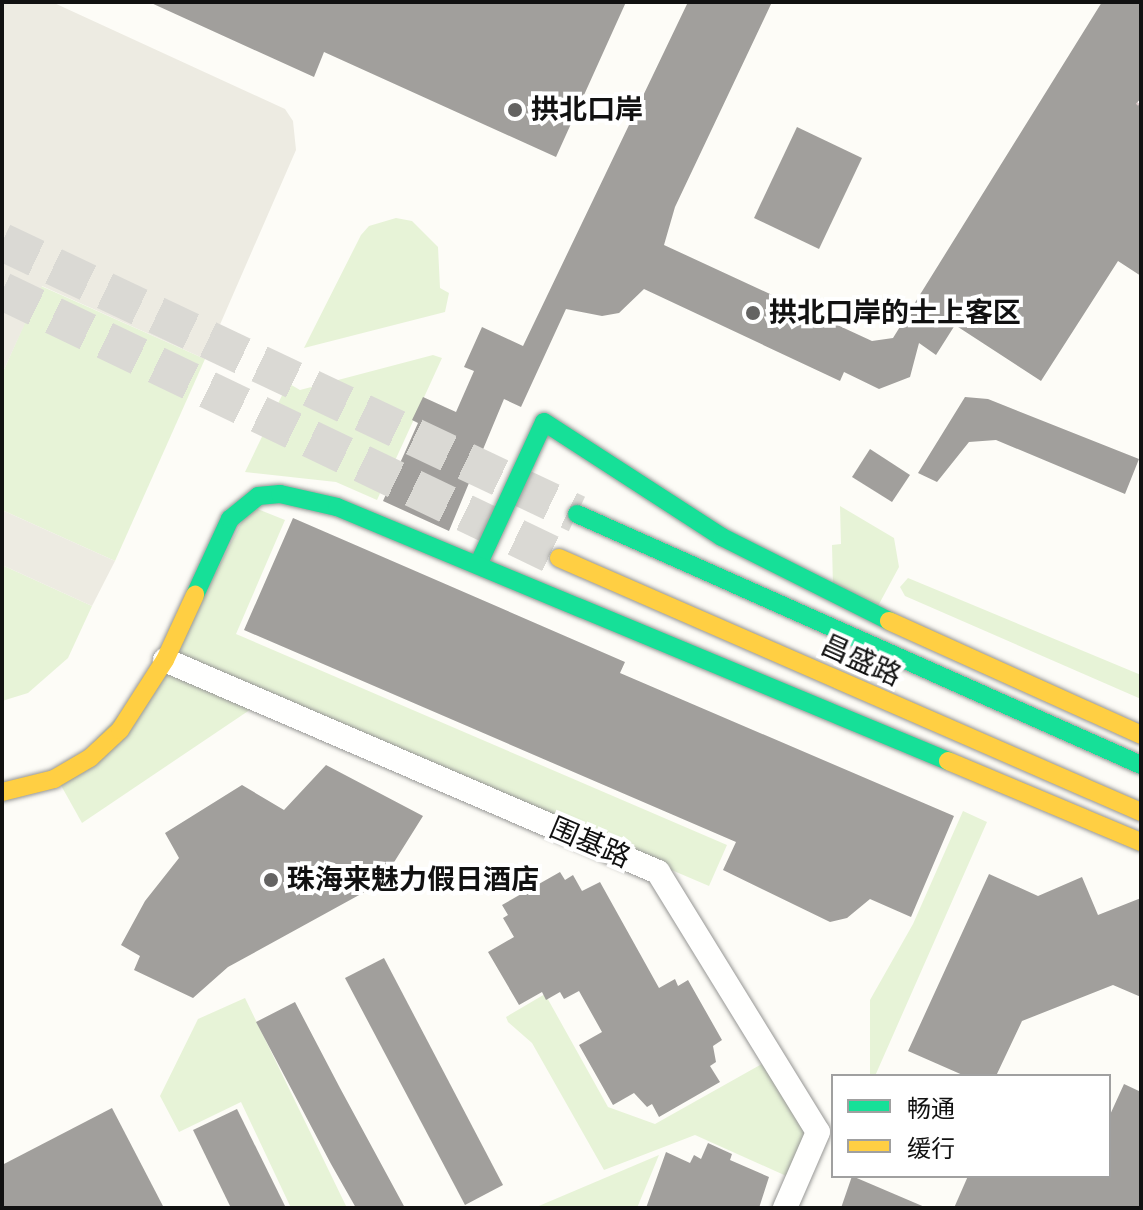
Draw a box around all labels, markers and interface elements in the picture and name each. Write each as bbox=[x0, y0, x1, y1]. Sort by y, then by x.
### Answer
place label: 拱北口岸 bbox=[531, 93, 643, 127]
marker: 拱北口岸 bbox=[506, 101, 524, 119]
place label: 拱北口岸的士上客区 bbox=[769, 296, 1021, 330]
marker: 拱北口岸的士上客区 bbox=[744, 304, 762, 322]
street label: 昌盛路 bbox=[816, 629, 906, 693]
street label: 围基路 bbox=[545, 811, 635, 875]
place label: 珠海来魅力假日酒店 bbox=[287, 863, 539, 897]
marker: 珠海来魅力假日酒店 bbox=[262, 871, 280, 889]
legend bbox=[831, 1074, 1111, 1178]
text: 畅通 bbox=[907, 1094, 955, 1123]
text: 缓行 bbox=[907, 1134, 955, 1163]

